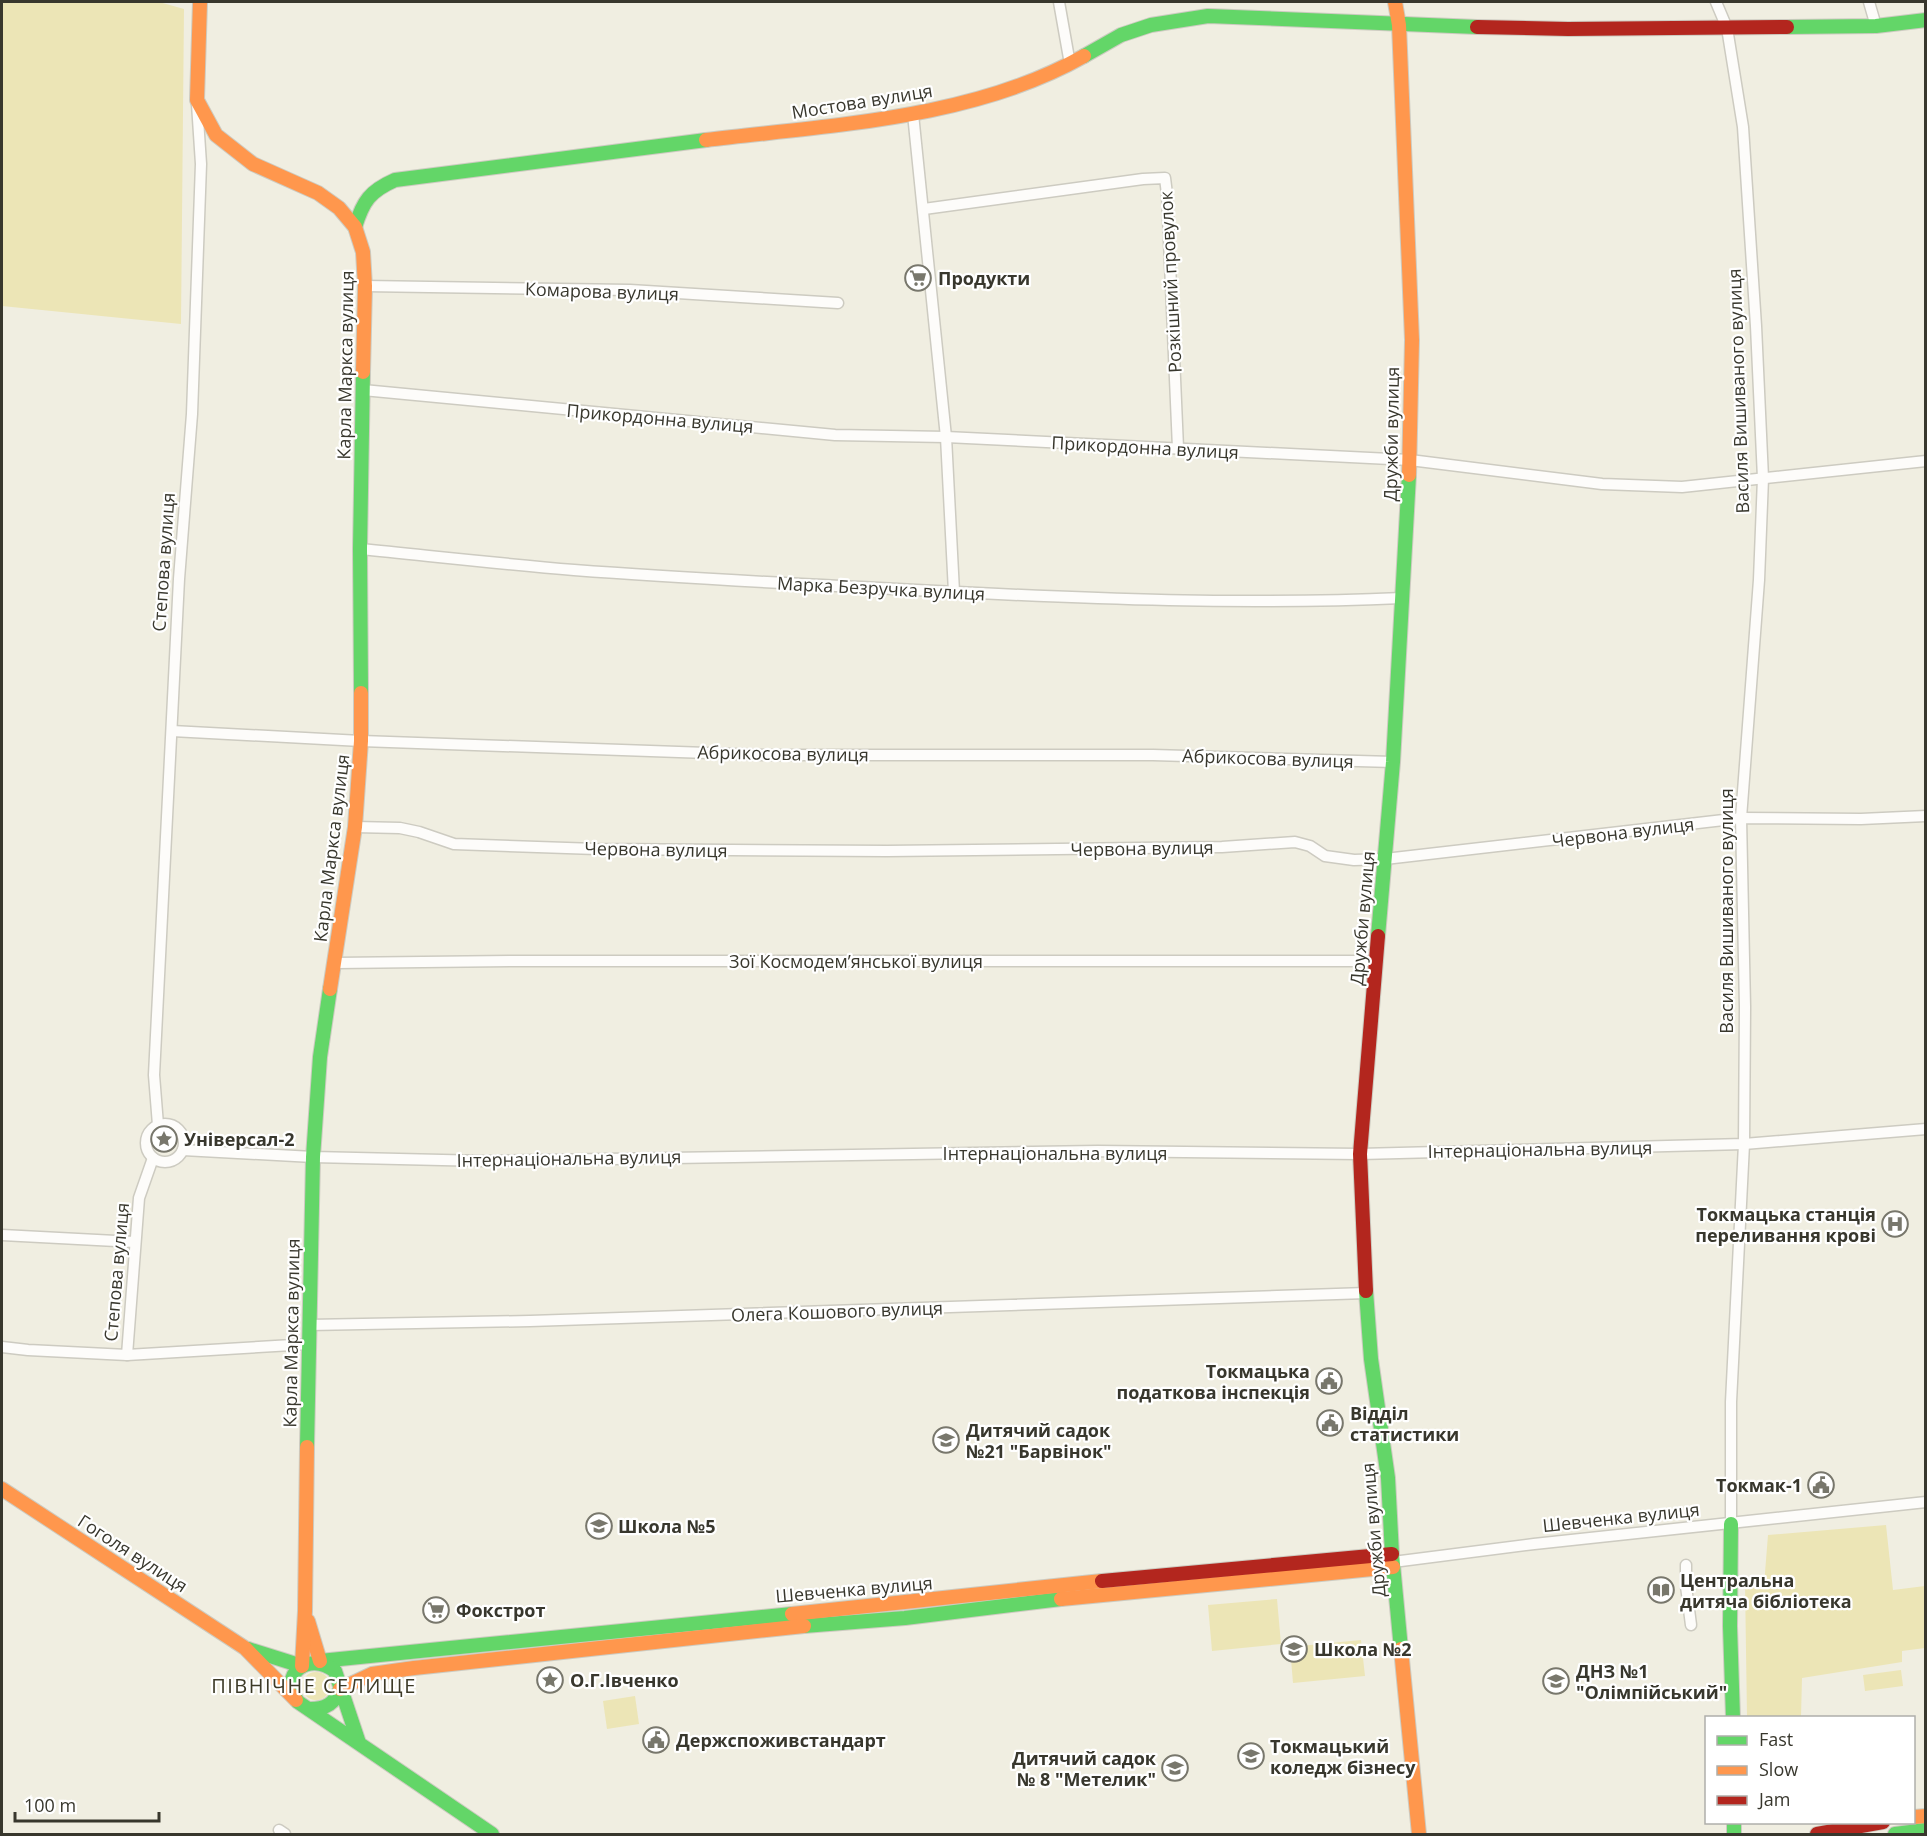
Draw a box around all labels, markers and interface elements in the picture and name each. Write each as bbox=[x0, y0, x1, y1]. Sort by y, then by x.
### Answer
street label: Мостова вулиця bbox=[790, 78, 934, 124]
street label: Розкішний провулок bbox=[1153, 190, 1187, 373]
supermarket icon: Продукти bbox=[903, 263, 933, 293]
place label: Продукти bbox=[938, 266, 1030, 290]
street label: Василя Вишиваного вулиця bbox=[1722, 268, 1754, 514]
street label: Карла Маркса вулиця bbox=[331, 270, 359, 460]
street label: Комарова вулиця bbox=[525, 276, 679, 306]
street label: Дружби вулиця bbox=[1378, 366, 1404, 502]
street label: Прикордонна вулиця bbox=[565, 398, 755, 438]
street label: Прикордонна вулиця bbox=[1051, 430, 1239, 464]
street label: Степова вулиця bbox=[146, 492, 180, 632]
street label: Марка Безручка вулиця bbox=[776, 571, 986, 605]
street label: Абрикосова вулиця bbox=[697, 740, 869, 766]
street label: Абрикосова вулиця bbox=[1182, 743, 1354, 773]
street label: Карла Маркса вулиця bbox=[308, 753, 354, 943]
street label: Василя Вишиваного вулиця bbox=[1714, 788, 1738, 1034]
street label: Червона вулиця bbox=[1550, 811, 1696, 853]
street label: Червона вулиця bbox=[1070, 835, 1214, 861]
street label: Червона вулиця bbox=[584, 836, 728, 862]
street label: Дружби вулиця bbox=[1344, 850, 1380, 986]
street label: Зої Космодем’янської вулиця bbox=[729, 949, 983, 973]
place icon: Універсал-2 bbox=[149, 1124, 179, 1154]
place label: Універсал-2 bbox=[184, 1127, 295, 1151]
street label: Інтернаціональна вулиця bbox=[1427, 1135, 1653, 1163]
street label: Інтернаціональна вулиця bbox=[943, 1141, 1167, 1165]
street label: Інтернаціональна вулиця bbox=[456, 1144, 682, 1172]
street label: Степова вулиця bbox=[98, 1202, 134, 1342]
place label: Токмацька станція переливання крові bbox=[1695, 1202, 1876, 1247]
hospital icon: Токмацька станція переливання крові bbox=[1880, 1209, 1910, 1239]
street label: Карла Маркса вулиця bbox=[277, 1238, 305, 1428]
street label: Олега Кошового вулиця bbox=[731, 1295, 943, 1327]
place label: Токмацька податкова інспекція bbox=[1116, 1359, 1310, 1404]
public building icon: Токмацька податкова інспекція bbox=[1314, 1366, 1344, 1396]
place label: Відділ статистики bbox=[1350, 1401, 1459, 1446]
public building icon: Відділ статистики bbox=[1315, 1408, 1345, 1438]
place label: Дитячий садок №21 "Барвінок" bbox=[966, 1418, 1112, 1463]
school or university icon: Дитячий садок №21 "Барвінок" bbox=[931, 1425, 961, 1455]
street label: Дружби вулиця bbox=[1355, 1462, 1391, 1598]
public building icon: Токмак-1 bbox=[1806, 1470, 1836, 1500]
place label: Токмак-1 bbox=[1716, 1473, 1802, 1497]
street label: Шевченка вулиця bbox=[1541, 1497, 1701, 1537]
street label: Гоголя вулиця bbox=[74, 1509, 192, 1597]
school or university icon: Школа №5 bbox=[584, 1511, 614, 1541]
place label: Школа №5 bbox=[618, 1514, 716, 1538]
place label: Центральна дитяча бібліотека bbox=[1680, 1568, 1852, 1613]
street label: Шевченка вулиця bbox=[774, 1570, 934, 1608]
library icon: Центральна дитяча бібліотека bbox=[1646, 1575, 1676, 1605]
supermarket icon: Фокстрот bbox=[421, 1595, 451, 1625]
place label: Фокстрот bbox=[456, 1598, 546, 1622]
school or university icon: Школа №2 bbox=[1279, 1634, 1309, 1664]
place label: Школа №2 bbox=[1314, 1637, 1412, 1661]
place label: ДНЗ №1 "Олімпійський" bbox=[1576, 1659, 1727, 1704]
place icon: О.Г.Івченко bbox=[535, 1665, 565, 1695]
school or university icon: ДНЗ №1 "Олімпійський" bbox=[1541, 1666, 1571, 1696]
place label: О.Г.Івченко bbox=[570, 1668, 679, 1692]
district label: ПІВНІЧНЕ СЕЛИЩЕ bbox=[211, 1672, 417, 1699]
legend bbox=[1705, 1716, 1915, 1824]
public building icon: Держспоживстандарт bbox=[641, 1725, 671, 1755]
text: Fast bbox=[1759, 1727, 1793, 1751]
place label: Держспоживстандарт bbox=[676, 1728, 886, 1752]
place label: Токмацький коледж бізнесу bbox=[1270, 1734, 1416, 1779]
school or university icon: Токмацький коледж бізнесу bbox=[1236, 1741, 1266, 1771]
place label: Дитячий садок № 8 "Метелик" bbox=[1012, 1746, 1157, 1791]
school or university icon: Дитячий садок № 8 "Метелик" bbox=[1160, 1753, 1190, 1783]
text: Slow bbox=[1759, 1757, 1798, 1781]
scale bar bbox=[15, 1785, 159, 1823]
text: Jam bbox=[1757, 1787, 1791, 1811]
text: 100 m bbox=[24, 1793, 76, 1817]

